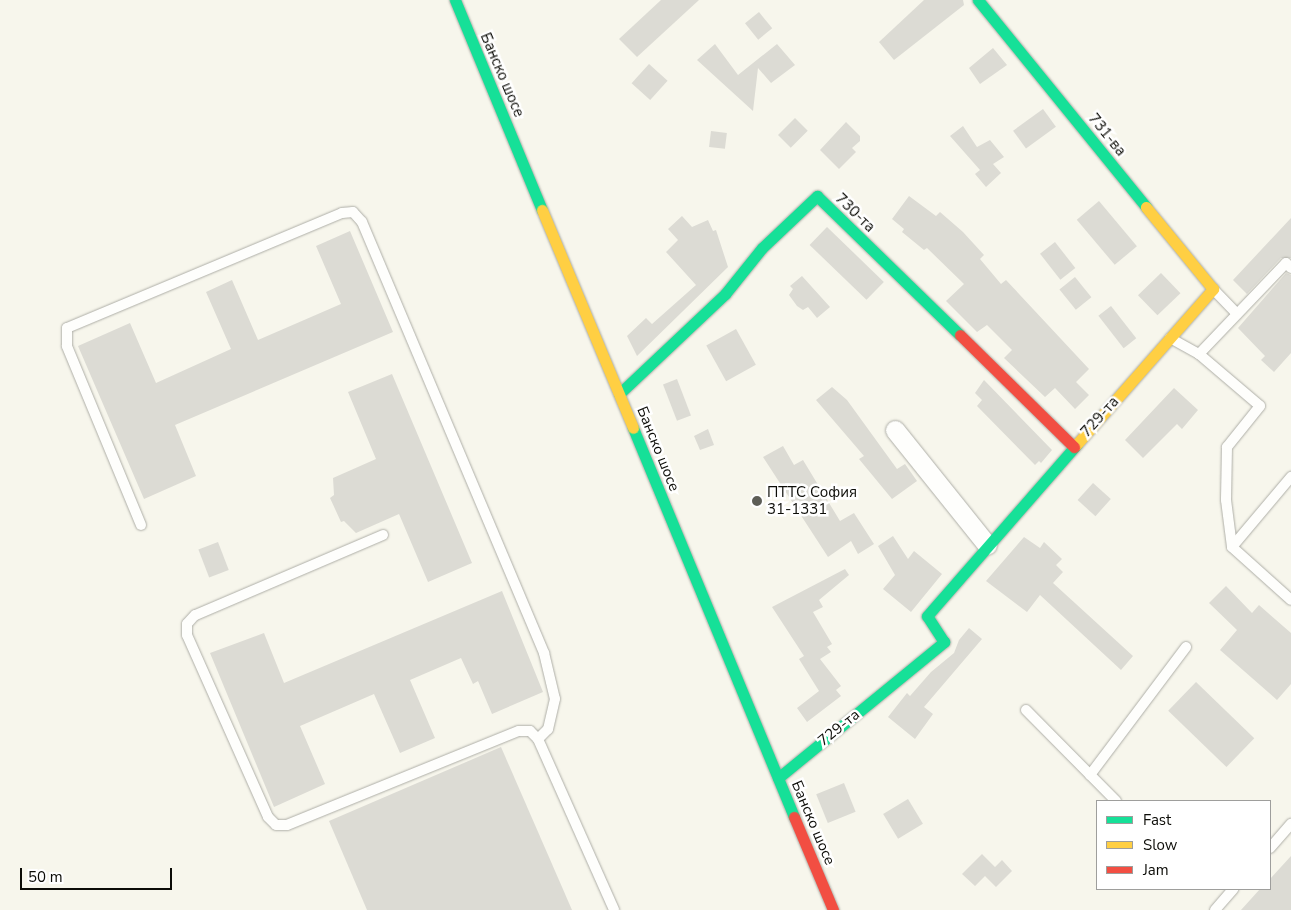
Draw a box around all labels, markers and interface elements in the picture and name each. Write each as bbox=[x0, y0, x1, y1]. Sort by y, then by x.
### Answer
street label: Банско шосе bbox=[476, 30, 528, 120]
street label: 731-ва bbox=[1084, 110, 1130, 160]
street label: 730-та bbox=[831, 190, 879, 236]
street label: 729-та bbox=[1077, 393, 1123, 441]
street label: Банско шосе bbox=[633, 404, 683, 494]
place label: ПТТС София 31-1331 bbox=[767, 483, 857, 518]
marker: ПТТС София 31-1331 bbox=[751, 495, 763, 507]
street label: 729-та bbox=[815, 706, 863, 750]
street label: Банско шосе bbox=[787, 778, 839, 868]
legend bbox=[1096, 800, 1271, 890]
text: Fast bbox=[1143, 810, 1171, 830]
text: Slow bbox=[1143, 835, 1177, 855]
scale bar bbox=[22, 858, 175, 890]
text: Jam bbox=[1143, 860, 1169, 880]
text: 50 m bbox=[28, 867, 63, 887]

